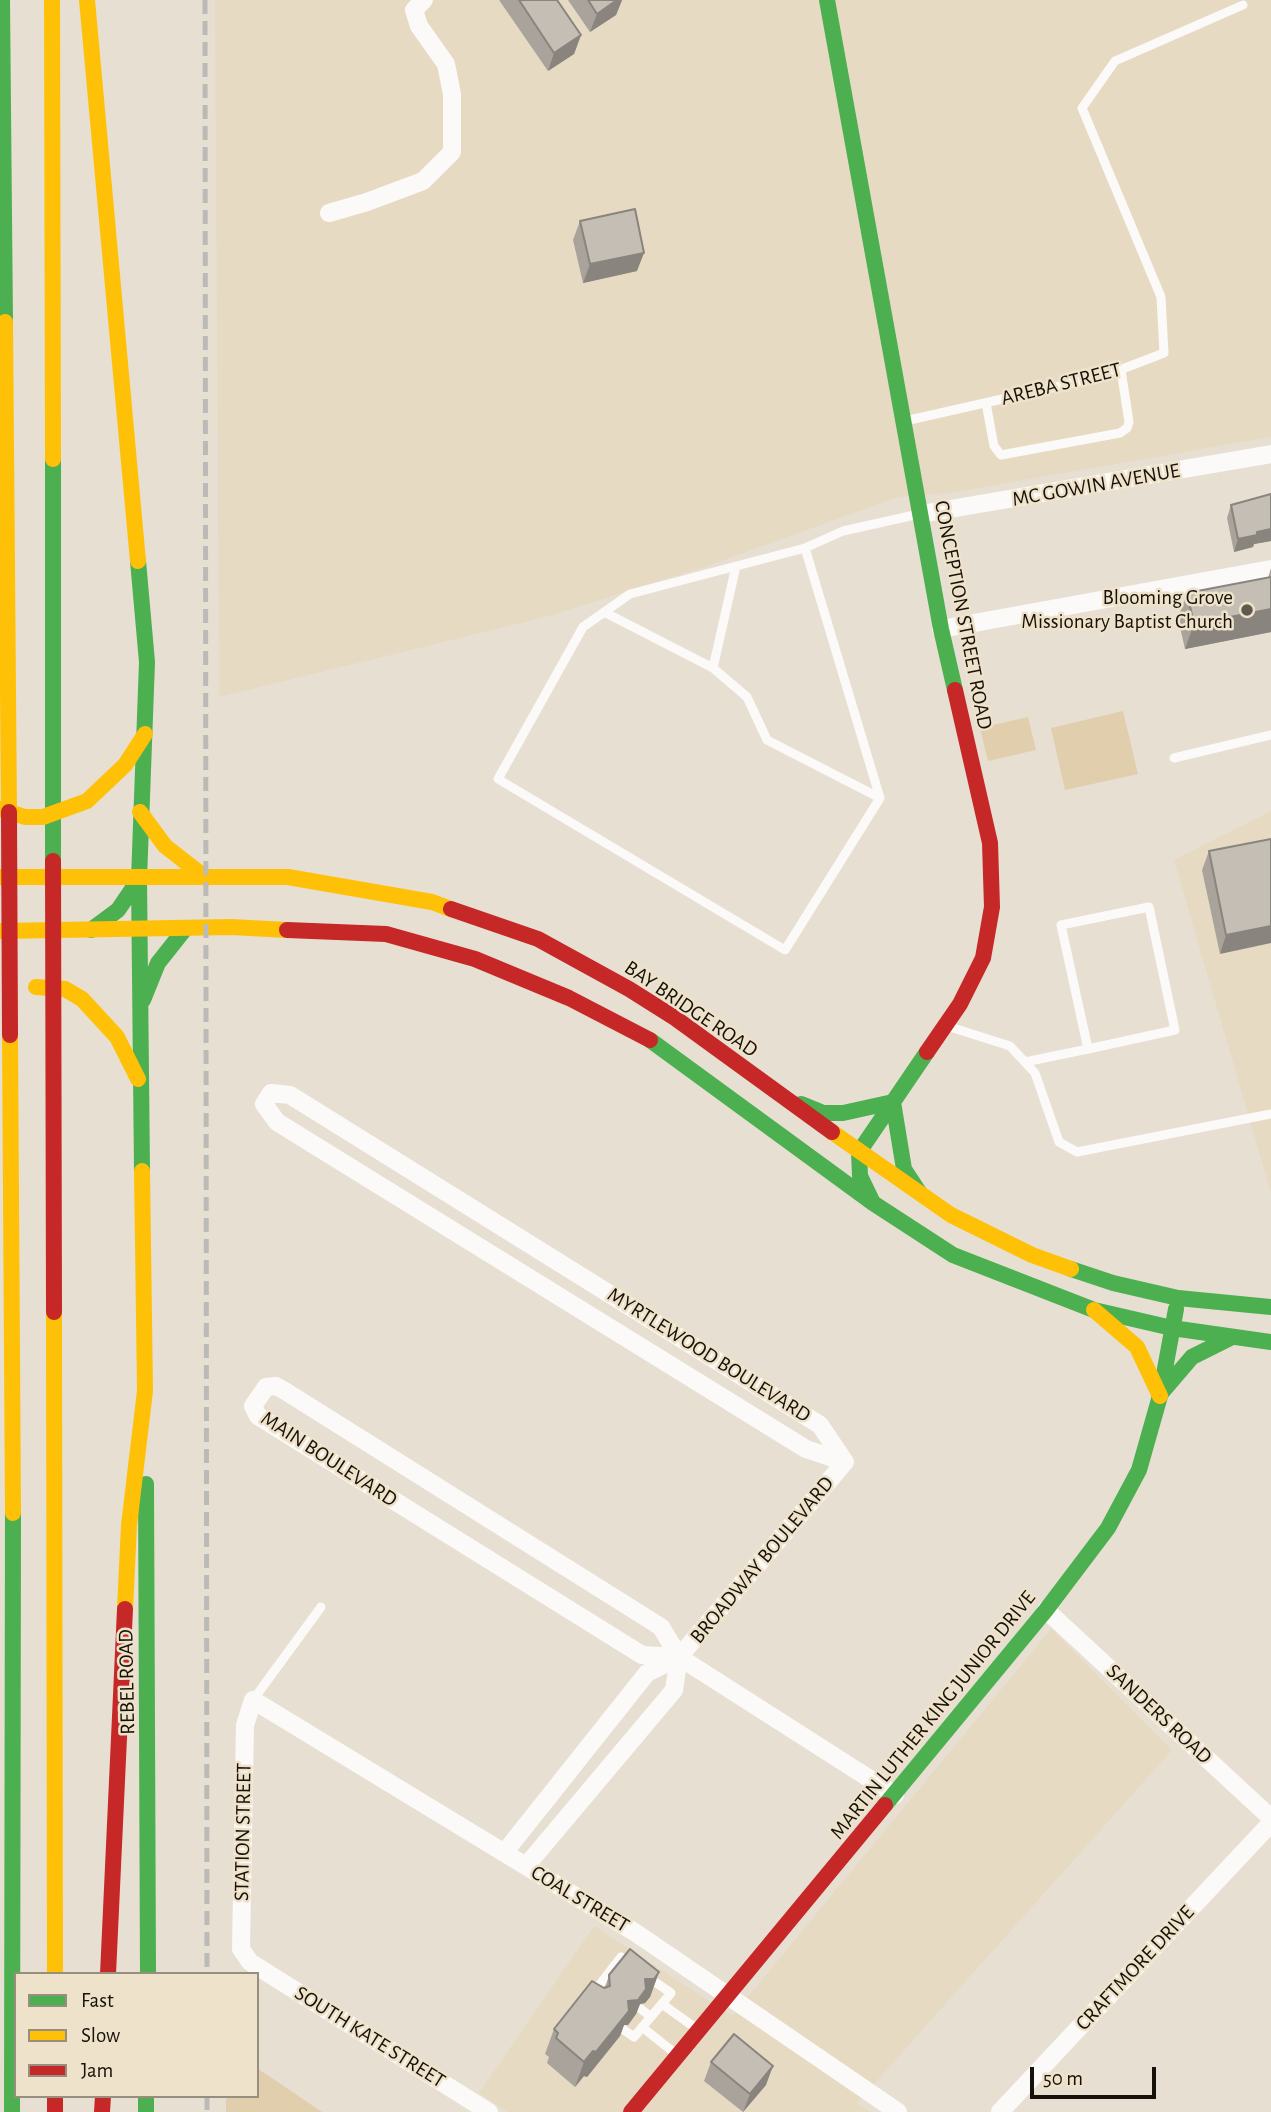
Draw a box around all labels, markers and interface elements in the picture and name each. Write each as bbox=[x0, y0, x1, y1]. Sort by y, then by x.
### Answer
street label: AREBA STREET bbox=[998, 357, 1124, 411]
street label: MC GOWIN AVENUE bbox=[1010, 458, 1182, 512]
street label: CONCEPTION STREET ROAD bbox=[928, 498, 998, 732]
place label: Blooming Grove Missionary Baptist Church bbox=[1021, 585, 1233, 635]
marker: Blooming Grove Missionary Baptist Church bbox=[1239, 602, 1255, 618]
street label: BAY BRIDGE ROAD bbox=[620, 955, 762, 1063]
street label: MYRTLEWOOD BOULEVARD bbox=[603, 1282, 815, 1428]
street label: MAIN BOULEVARD bbox=[256, 1406, 402, 1512]
street label: BROADWAY BOULEVARD bbox=[685, 1471, 839, 1649]
street label: MARTIN LUTHER KING JUNIOR DRIVE bbox=[825, 1586, 1041, 1844]
street label: REBEL ROAD bbox=[113, 1629, 141, 1735]
street label: SANDERS ROAD bbox=[1101, 1659, 1217, 1769]
street label: STATION STREET bbox=[229, 1763, 257, 1901]
street label: COAL STREET bbox=[526, 1860, 634, 1938]
street label: CRAFTMORE DRIVE bbox=[1070, 1900, 1200, 2036]
legend bbox=[14, 1972, 259, 2098]
street label: SOUTH KATE STREET bbox=[290, 1981, 450, 2093]
text: Fast bbox=[81, 1990, 114, 2011]
text: Slow bbox=[81, 2025, 120, 2046]
scale bar bbox=[1033, 2052, 1159, 2096]
text: Jam bbox=[81, 2060, 113, 2081]
text: 50 m bbox=[1043, 2068, 1083, 2089]

